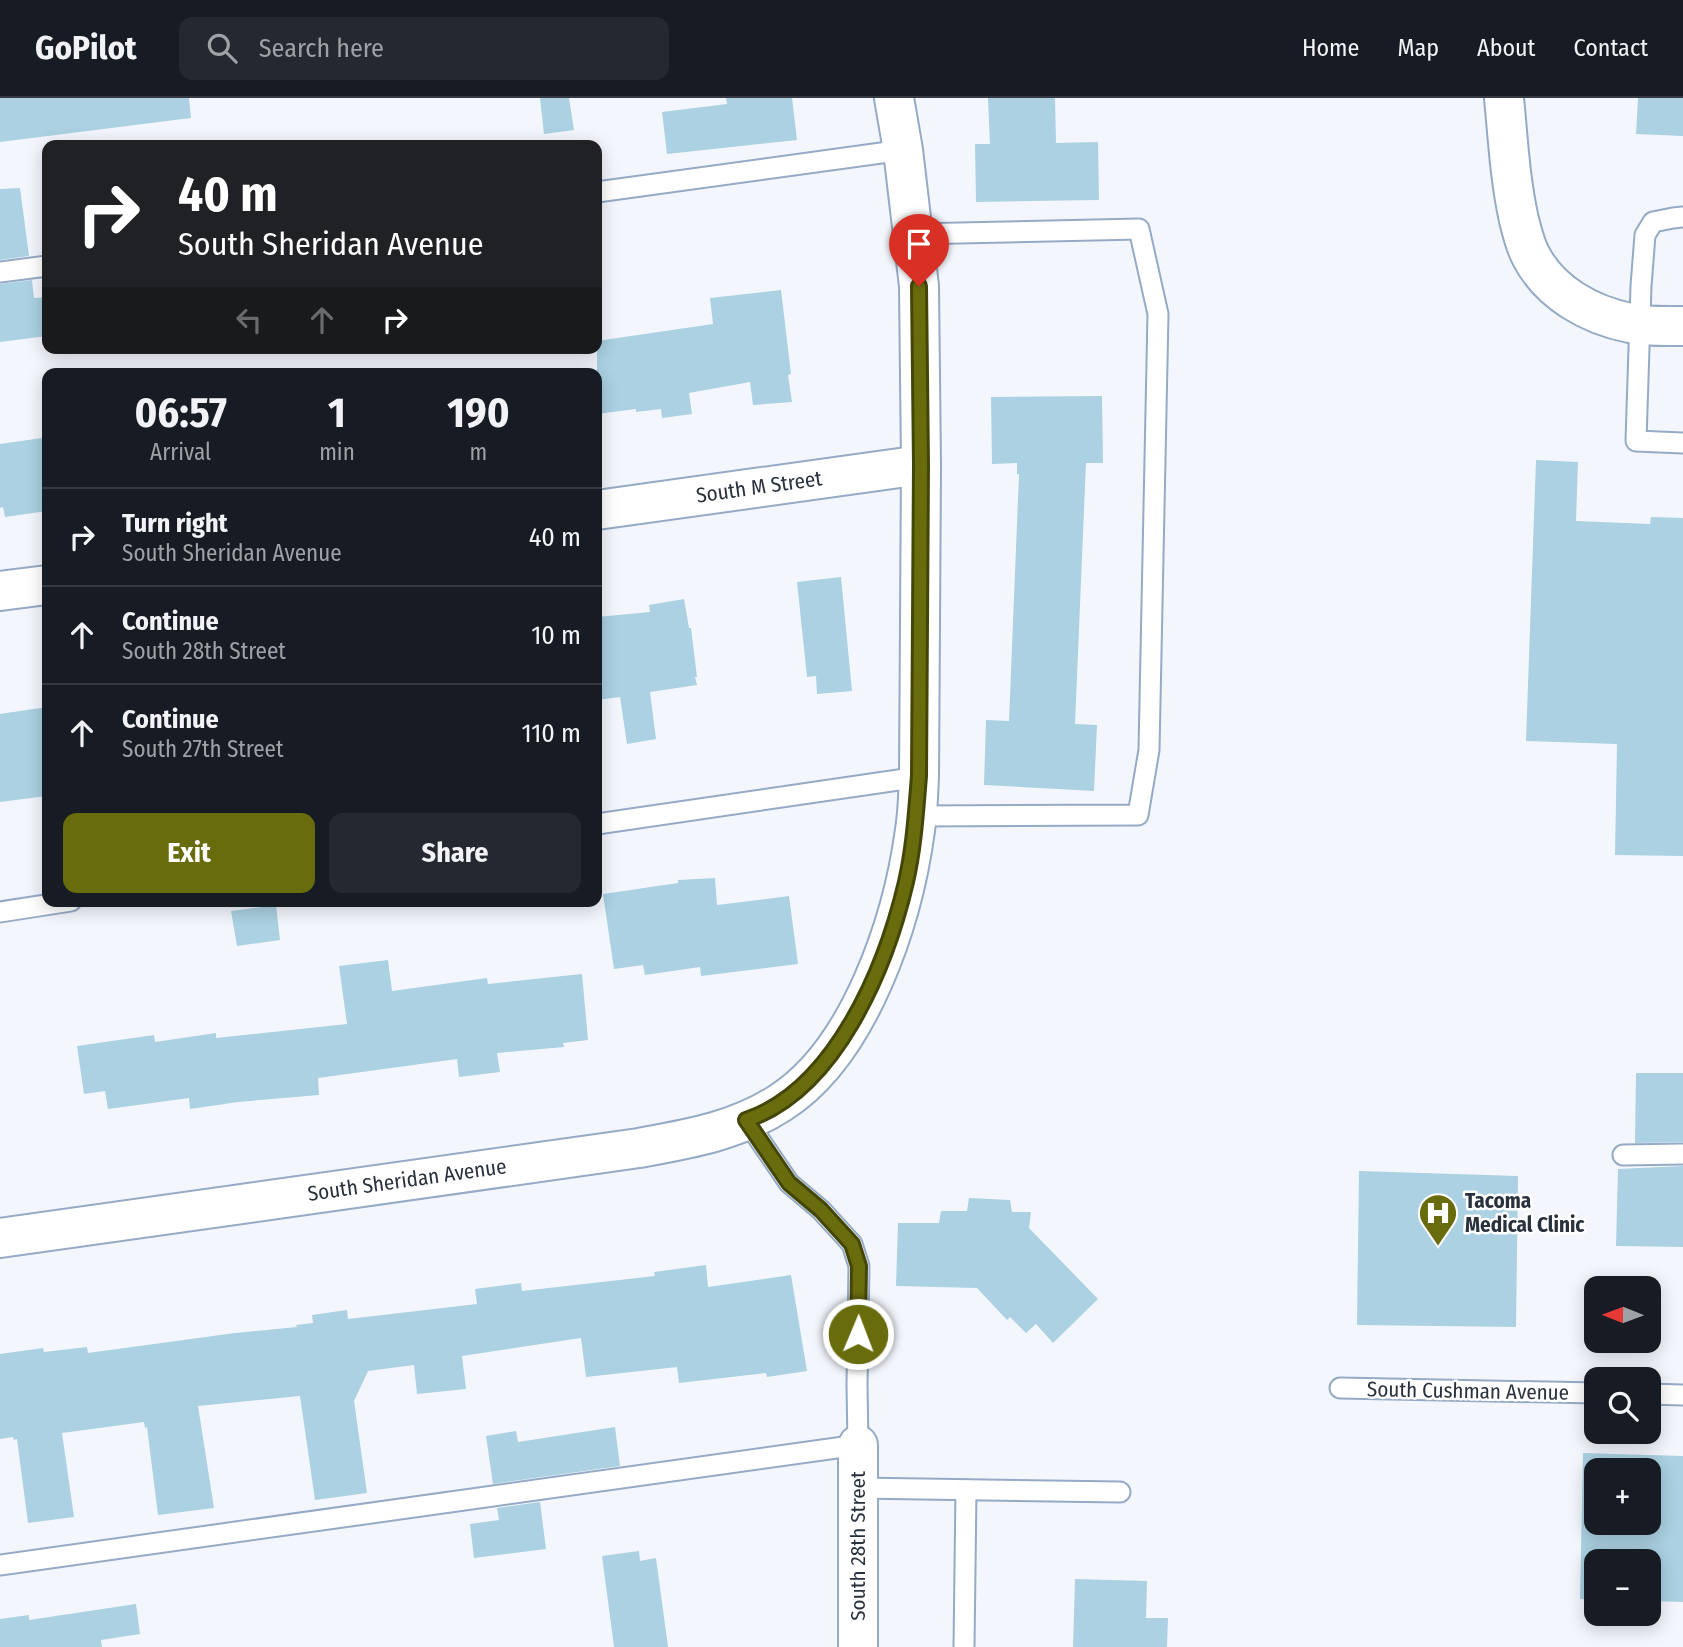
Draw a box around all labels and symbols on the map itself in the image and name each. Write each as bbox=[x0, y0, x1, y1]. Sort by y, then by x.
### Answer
pin bbox=[889, 214, 949, 286]
street label: South M Street bbox=[694, 465, 824, 509]
street label: South Sheridan Avenue bbox=[306, 1153, 508, 1207]
place label: Tacoma Medical Clinic bbox=[1465, 1188, 1585, 1238]
hospital icon: Tacoma Medical Clinic bbox=[1417, 1192, 1459, 1247]
north arrow bbox=[1584, 1276, 1661, 1353]
position arrow bbox=[821, 1297, 895, 1371]
street label: South Cushman Avenue bbox=[1367, 1376, 1569, 1406]
street label: South 28th Street bbox=[845, 1471, 871, 1621]

